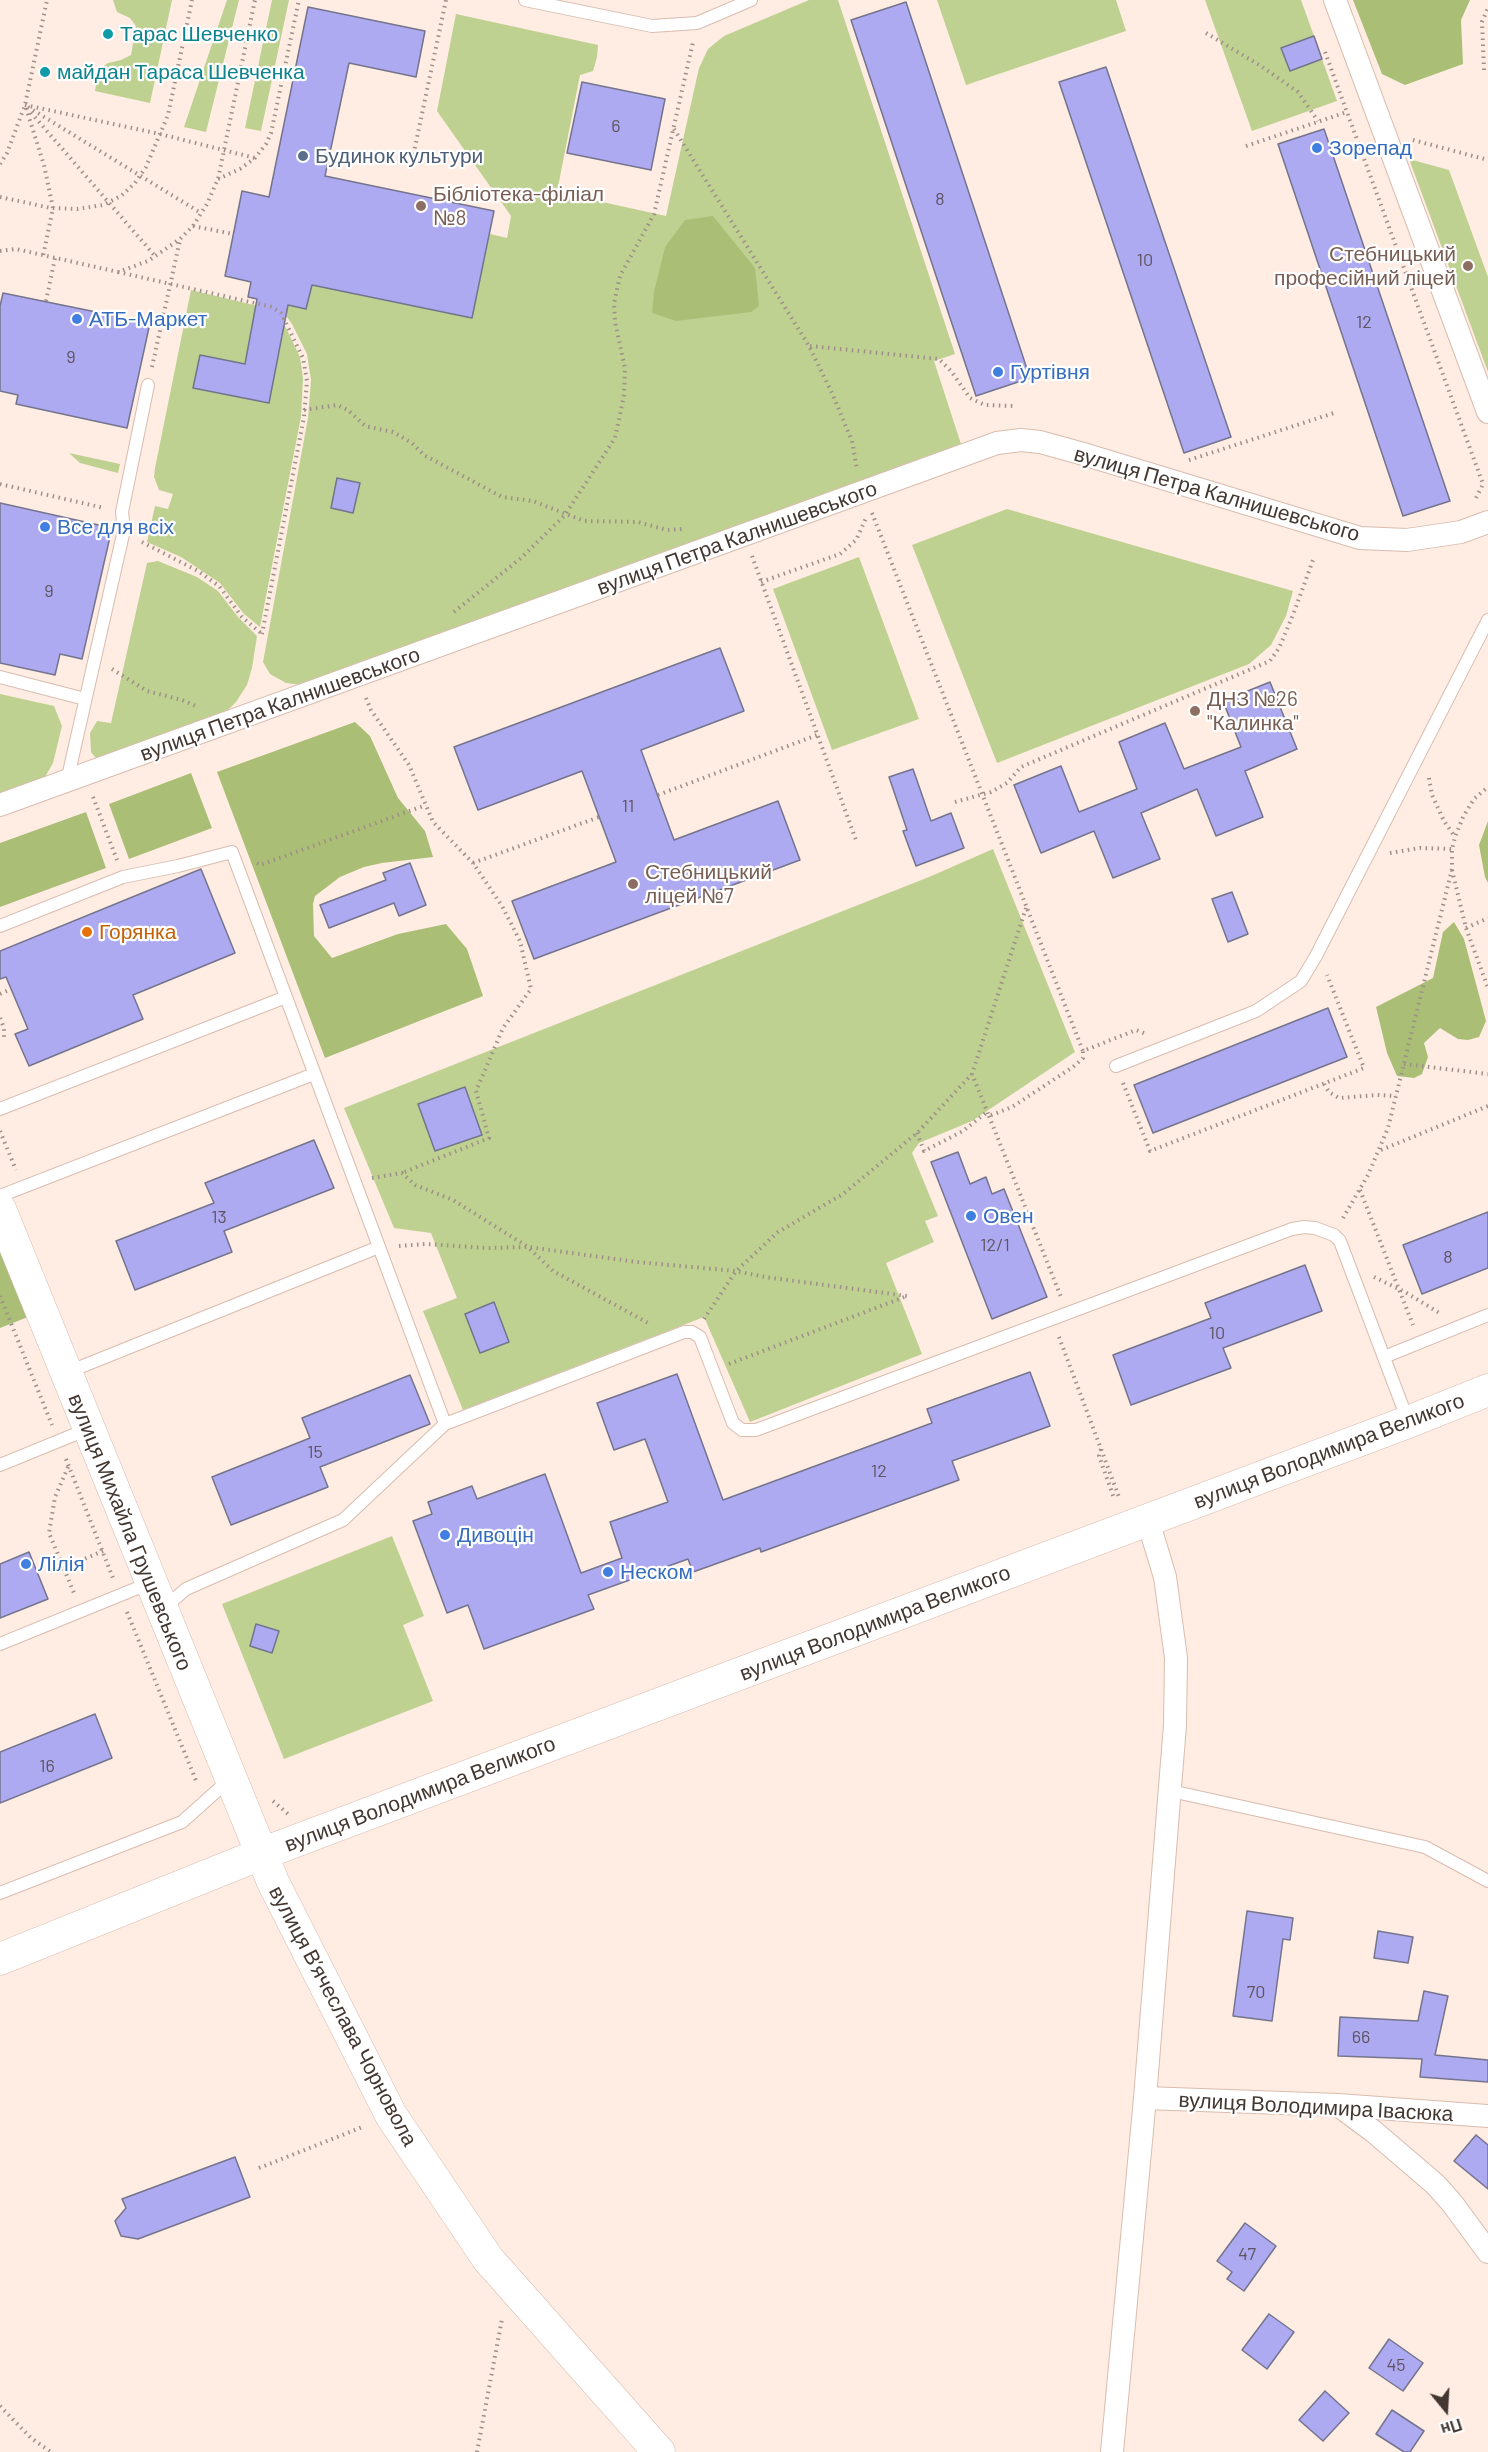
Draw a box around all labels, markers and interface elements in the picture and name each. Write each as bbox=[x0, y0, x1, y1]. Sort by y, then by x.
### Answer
place label: Тарас Шевченко bbox=[120, 21, 278, 47]
marker: Тарас Шевченко bbox=[101, 27, 115, 41]
place label: майдан Тараса Шевченка bbox=[57, 59, 305, 85]
marker: майдан Тараса Шевченка bbox=[38, 65, 52, 79]
house number: 6 bbox=[611, 115, 621, 137]
place label: Зорепад bbox=[1329, 135, 1412, 161]
marker: Зорепад bbox=[1310, 141, 1324, 155]
place label: Будинок культури bbox=[315, 143, 483, 169]
marker: Будинок культури bbox=[296, 149, 310, 163]
place label: Бібліотека-філіал №8 bbox=[433, 181, 604, 231]
house number: 8 bbox=[935, 188, 945, 210]
marker: Бібліотека-філіал №8 bbox=[414, 199, 428, 213]
place label: Стебницький професійний ліцей bbox=[1274, 241, 1456, 291]
house number: 10 bbox=[1137, 249, 1153, 271]
marker: Стебницький професійний ліцей bbox=[1461, 259, 1475, 273]
place label: АТБ-Маркет bbox=[89, 306, 207, 332]
house number: 12 bbox=[1356, 311, 1372, 333]
marker: АТБ-Маркет bbox=[70, 312, 84, 326]
house number: 9 bbox=[66, 346, 76, 368]
place label: Гуртівня bbox=[1010, 359, 1090, 385]
marker: Гуртівня bbox=[991, 365, 1005, 379]
street label: вулиця Петра Калнишевського bbox=[1071, 441, 1363, 547]
street label: вулиця Петра Калнишевського bbox=[594, 476, 880, 600]
place label: Все для всіх bbox=[57, 514, 174, 540]
marker: Все для всіх bbox=[38, 520, 52, 534]
house number: 9 bbox=[44, 580, 54, 602]
street label: вулиця Петра Калнишевського bbox=[137, 642, 423, 766]
place label: ДНЗ №26 "Калинка" bbox=[1207, 686, 1299, 736]
marker: ДНЗ №26 "Калинка" bbox=[1188, 704, 1202, 718]
house number: 11 bbox=[622, 795, 634, 817]
place label: Стебницький ліцей №7 bbox=[645, 859, 772, 909]
marker: Стебницький ліцей №7 bbox=[626, 877, 640, 891]
place label: Горянка bbox=[99, 919, 176, 945]
marker: Горянка bbox=[80, 925, 94, 939]
place label: Овен bbox=[983, 1203, 1034, 1229]
house number: 13 bbox=[211, 1206, 227, 1228]
marker: Овен bbox=[964, 1209, 978, 1223]
house number: 12/1 bbox=[980, 1234, 1010, 1256]
house number: 8 bbox=[1443, 1246, 1453, 1268]
house number: 10 bbox=[1209, 1322, 1225, 1344]
street label: вулиця Володимира Великого bbox=[1190, 1388, 1468, 1514]
street label: вулиця Михайла Грушевського bbox=[63, 1390, 197, 1674]
house number: 15 bbox=[307, 1441, 323, 1463]
house number: 12 bbox=[871, 1460, 887, 1482]
place label: Дивоцін bbox=[457, 1522, 534, 1548]
marker: Дивоцін bbox=[438, 1528, 452, 1542]
place label: Лілія bbox=[38, 1551, 85, 1577]
marker: Лілія bbox=[19, 1557, 33, 1571]
place label: Неском bbox=[620, 1559, 693, 1585]
street label: вулиця Володимира Великого bbox=[736, 1560, 1014, 1686]
marker: Неском bbox=[601, 1565, 615, 1579]
street label: вулиця Володимира Великого bbox=[281, 1731, 559, 1857]
house number: 16 bbox=[39, 1755, 55, 1777]
street label: вулиця Вʼячеслава Чорновола bbox=[264, 1882, 422, 2150]
house number: 70 bbox=[1247, 1981, 1265, 2003]
house number: 66 bbox=[1352, 2026, 1370, 2048]
street label: вулиця Володимира Івасюка bbox=[1178, 2087, 1454, 2127]
house number: 47 bbox=[1238, 2243, 1256, 2265]
house number: 45 bbox=[1386, 2354, 1406, 2376]
north arrow bbox=[1416, 2380, 1476, 2440]
text: Пн bbox=[1439, 2415, 1465, 2440]

